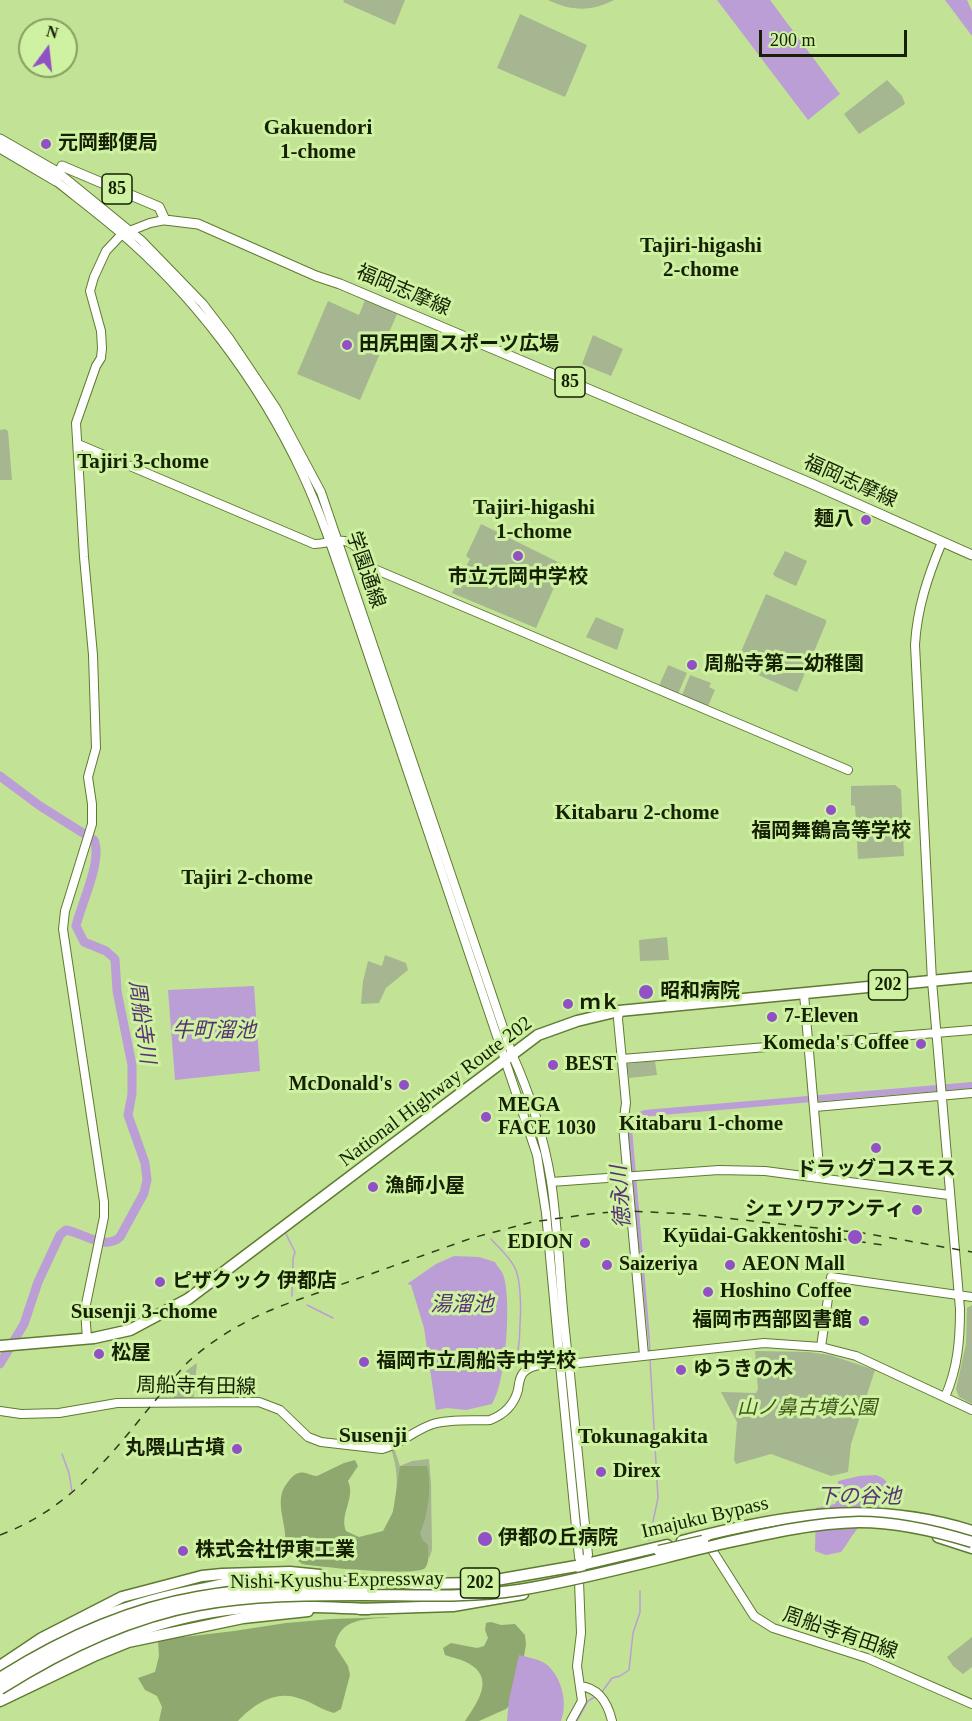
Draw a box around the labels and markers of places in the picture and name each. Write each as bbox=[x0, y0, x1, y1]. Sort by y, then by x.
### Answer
place label: 元岡郵便局 bbox=[58, 132, 158, 156]
marker: 元岡郵便局 bbox=[39, 137, 53, 151]
place label: 田尻田園スポーツ広場 bbox=[359, 333, 559, 357]
marker: 田尻田園スポーツ広場 bbox=[340, 338, 354, 352]
place label: 麺八 bbox=[814, 508, 854, 532]
marker: 麺八 bbox=[859, 513, 873, 527]
marker: 市立元岡中学校 bbox=[511, 549, 525, 563]
place label: 市立元岡中学校 bbox=[448, 566, 588, 590]
place label: 周船寺第二幼稚園 bbox=[704, 653, 864, 677]
marker: 周船寺第二幼稚園 bbox=[685, 658, 699, 672]
marker: 福岡舞鶴高等学校 bbox=[824, 803, 838, 817]
place label: 福岡舞鶴高等学校 bbox=[751, 820, 911, 844]
place label: 昭和病院 bbox=[660, 980, 740, 1004]
marker: 昭和病院 bbox=[637, 983, 655, 1001]
place label: ｍｋ bbox=[580, 992, 620, 1016]
marker: ｍｋ bbox=[561, 997, 575, 1011]
place label: 7-Eleven bbox=[784, 1005, 858, 1029]
marker: 7-Eleven bbox=[765, 1010, 779, 1024]
place label: Komeda's Coffee bbox=[763, 1032, 909, 1056]
marker: Komeda's Coffee bbox=[914, 1037, 928, 1051]
place label: BEST bbox=[565, 1053, 616, 1077]
marker: BEST bbox=[546, 1058, 560, 1072]
place label: McDonald's bbox=[289, 1073, 392, 1097]
marker: McDonald's bbox=[397, 1078, 411, 1092]
place label: MEGA FACE 1030 bbox=[498, 1094, 596, 1141]
marker: MEGA FACE 1030 bbox=[479, 1110, 493, 1124]
marker: ドラッグコスモス bbox=[869, 1141, 883, 1155]
place label: ドラッグコスモス bbox=[796, 1158, 956, 1182]
place label: 漁師小屋 bbox=[385, 1175, 465, 1199]
marker: 漁師小屋 bbox=[366, 1180, 380, 1194]
place label: シェソワアンティ bbox=[745, 1198, 905, 1222]
marker: シェソワアンティ bbox=[910, 1203, 924, 1217]
place label: Kyūdai-Gakkentoshi bbox=[663, 1225, 842, 1249]
marker: Kyūdai-Gakkentoshi bbox=[846, 1228, 864, 1246]
place label: EDION bbox=[507, 1231, 573, 1255]
marker: EDION bbox=[578, 1236, 592, 1250]
place label: Saizeriya bbox=[619, 1253, 698, 1277]
place label: AEON Mall bbox=[742, 1253, 845, 1277]
marker: Saizeriya bbox=[600, 1258, 614, 1272]
marker: AEON Mall bbox=[723, 1258, 737, 1272]
place label: ピザクック 伊都店 bbox=[172, 1270, 337, 1294]
marker: ピザクック 伊都店 bbox=[153, 1275, 167, 1289]
place label: Hoshino Coffee bbox=[720, 1280, 852, 1304]
marker: Hoshino Coffee bbox=[701, 1285, 715, 1299]
place label: 福岡市西部図書館 bbox=[692, 1309, 852, 1333]
marker: 福岡市西部図書館 bbox=[857, 1314, 871, 1328]
place label: 松屋 bbox=[111, 1342, 151, 1366]
marker: 松屋 bbox=[92, 1347, 106, 1361]
place label: 福岡市立周船寺中学校 bbox=[376, 1350, 576, 1374]
marker: 福岡市立周船寺中学校 bbox=[357, 1355, 371, 1369]
place label: ゆうきの木 bbox=[693, 1358, 793, 1382]
marker: ゆうきの木 bbox=[674, 1363, 688, 1377]
place label: 丸隈山古墳 bbox=[125, 1437, 225, 1461]
marker: 丸隈山古墳 bbox=[230, 1442, 244, 1456]
place label: Direx bbox=[613, 1460, 660, 1484]
marker: Direx bbox=[594, 1465, 608, 1479]
place label: 伊都の丘病院 bbox=[498, 1527, 618, 1551]
marker: 伊都の丘病院 bbox=[476, 1530, 494, 1548]
place label: 株式会社伊東工業 bbox=[195, 1539, 355, 1563]
marker: 株式会社伊東工業 bbox=[176, 1544, 190, 1558]

